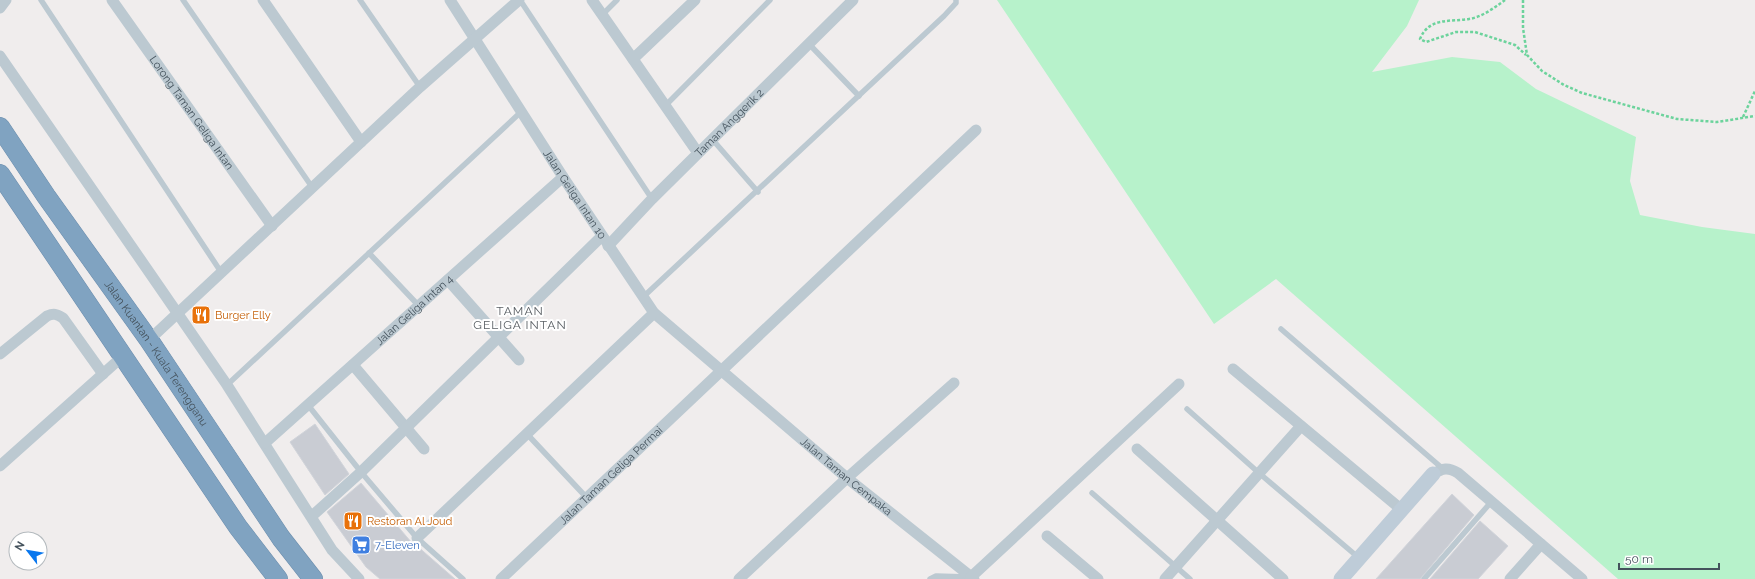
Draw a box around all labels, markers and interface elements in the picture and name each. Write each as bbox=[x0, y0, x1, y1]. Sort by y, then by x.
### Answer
street label: Lorong Taman Geliga Intan bbox=[147, 53, 236, 172]
street label: Taman Anggerik 2 bbox=[692, 86, 766, 159]
street label: Jalan Geliga Intan 10 bbox=[541, 147, 609, 242]
street label: Jalan Geliga Intan 4 bbox=[373, 272, 455, 348]
street label: Jalan Kuantan - Kuala Terengganu bbox=[102, 278, 211, 428]
restaurant icon: Burger Elly bbox=[190, 304, 212, 326]
district label: TAMAN GELIGA INTAN bbox=[473, 304, 567, 332]
place label: Burger Elly bbox=[215, 309, 271, 322]
street label: Jalan Taman Geliga Permai bbox=[556, 423, 665, 527]
street label: Jalan Taman Cempaka bbox=[798, 435, 895, 518]
restaurant icon: Restoran Al Joud bbox=[342, 510, 364, 532]
place label: Restoran Al Joud bbox=[367, 515, 452, 528]
north arrow bbox=[8, 531, 48, 571]
supermarket icon: 7-Eleven bbox=[350, 534, 372, 556]
text: N bbox=[12, 539, 28, 553]
place label: 7-Eleven bbox=[375, 539, 420, 552]
scale bar bbox=[1619, 545, 1719, 571]
text: 50 m bbox=[1625, 552, 1653, 566]

